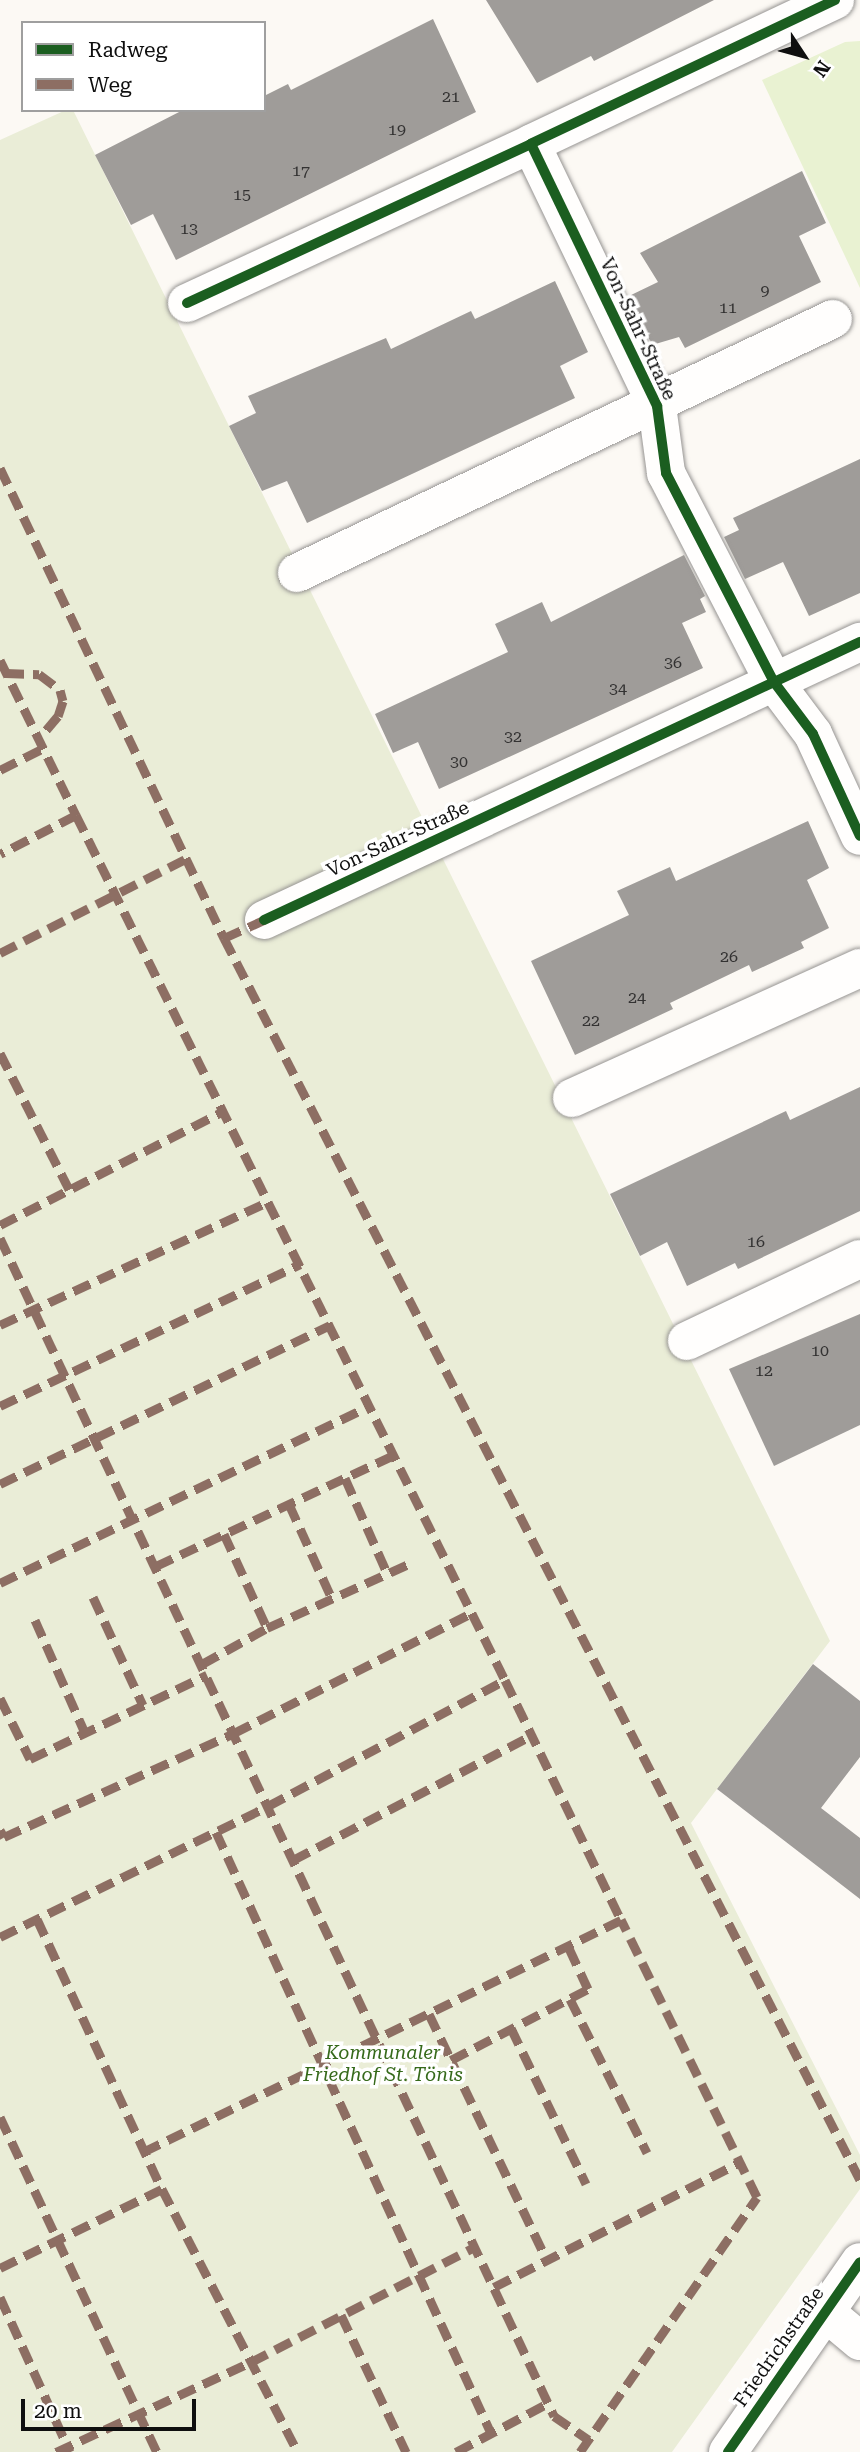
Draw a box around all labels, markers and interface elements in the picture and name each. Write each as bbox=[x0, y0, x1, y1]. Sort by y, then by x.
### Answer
legend bbox=[21, 21, 266, 112]
north arrow bbox=[769, 21, 839, 91]
text: Radweg bbox=[88, 38, 167, 62]
text: N bbox=[808, 56, 835, 81]
text: Weg bbox=[88, 73, 132, 97]
house number: 21 bbox=[442, 87, 460, 107]
house number: 19 bbox=[388, 120, 406, 140]
house number: 17 bbox=[292, 161, 310, 181]
house number: 15 bbox=[233, 185, 251, 205]
house number: 13 bbox=[180, 219, 198, 239]
street label: Von-Sahr-Straße bbox=[595, 254, 681, 404]
house number: 9 bbox=[761, 281, 769, 301]
house number: 11 bbox=[719, 298, 737, 318]
house number: 36 bbox=[664, 653, 682, 673]
house number: 34 bbox=[609, 679, 627, 699]
house number: 32 bbox=[504, 727, 522, 747]
house number: 30 bbox=[450, 752, 468, 772]
street label: Von-Sahr-Straße bbox=[323, 796, 473, 882]
house number: 26 bbox=[720, 947, 738, 967]
house number: 24 bbox=[628, 988, 646, 1008]
house number: 22 bbox=[582, 1011, 600, 1031]
house number: 16 bbox=[747, 1232, 765, 1252]
house number: 10 bbox=[811, 1341, 829, 1361]
house number: 12 bbox=[755, 1361, 773, 1381]
park label: Kommunaler Friedhof St. Tönis bbox=[303, 2042, 463, 2086]
street label: Friedrichstraße bbox=[729, 2283, 829, 2411]
scale bar bbox=[24, 2386, 200, 2430]
text: 20 m bbox=[34, 2399, 82, 2423]

